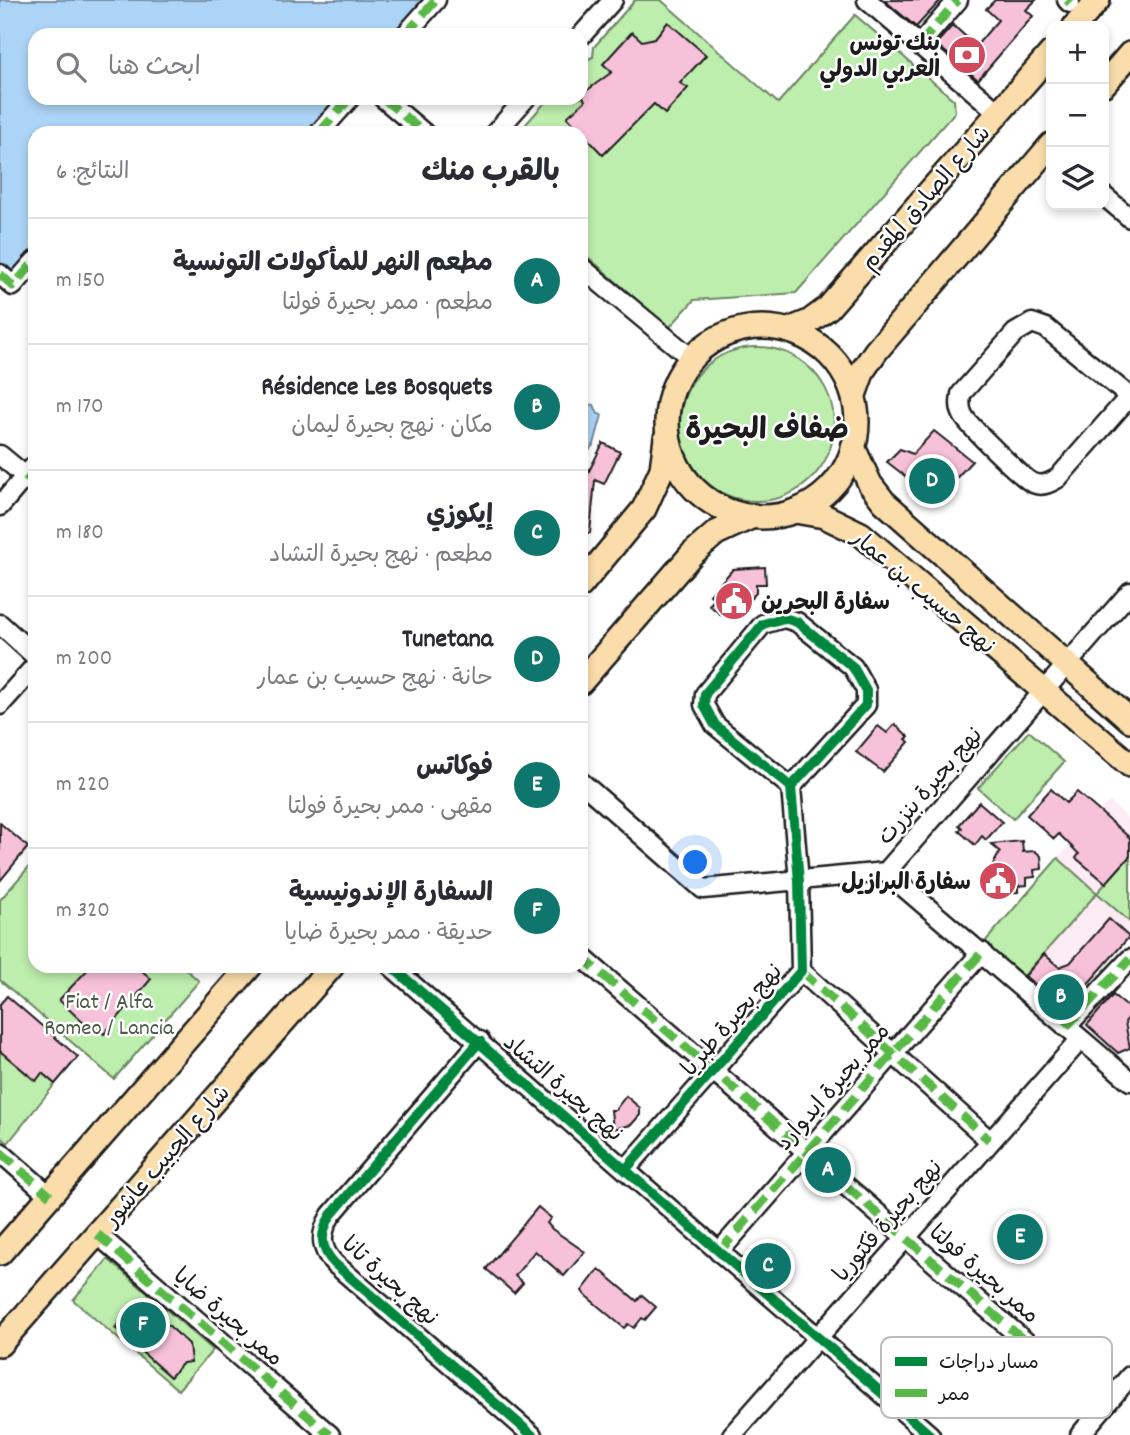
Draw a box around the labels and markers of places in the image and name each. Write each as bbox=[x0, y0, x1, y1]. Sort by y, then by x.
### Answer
place label: بنك تونس العربي الدولي bbox=[819, 29, 940, 89]
bank icon: بنك تونس العربي الدولي bbox=[946, 34, 988, 76]
pin: D bbox=[909, 455, 955, 507]
public building icon: سفارة البحرين bbox=[713, 580, 755, 622]
place label: سفارة البحرين bbox=[761, 588, 890, 621]
public building icon: سفارة البرازيل bbox=[977, 860, 1019, 902]
place label: سفارة البرازيل bbox=[841, 868, 971, 901]
pin: B bbox=[1038, 971, 1084, 1023]
pin: A bbox=[805, 1144, 851, 1196]
pin: E bbox=[997, 1211, 1043, 1263]
pin: C bbox=[745, 1240, 791, 1292]
pin: F bbox=[120, 1299, 166, 1351]

